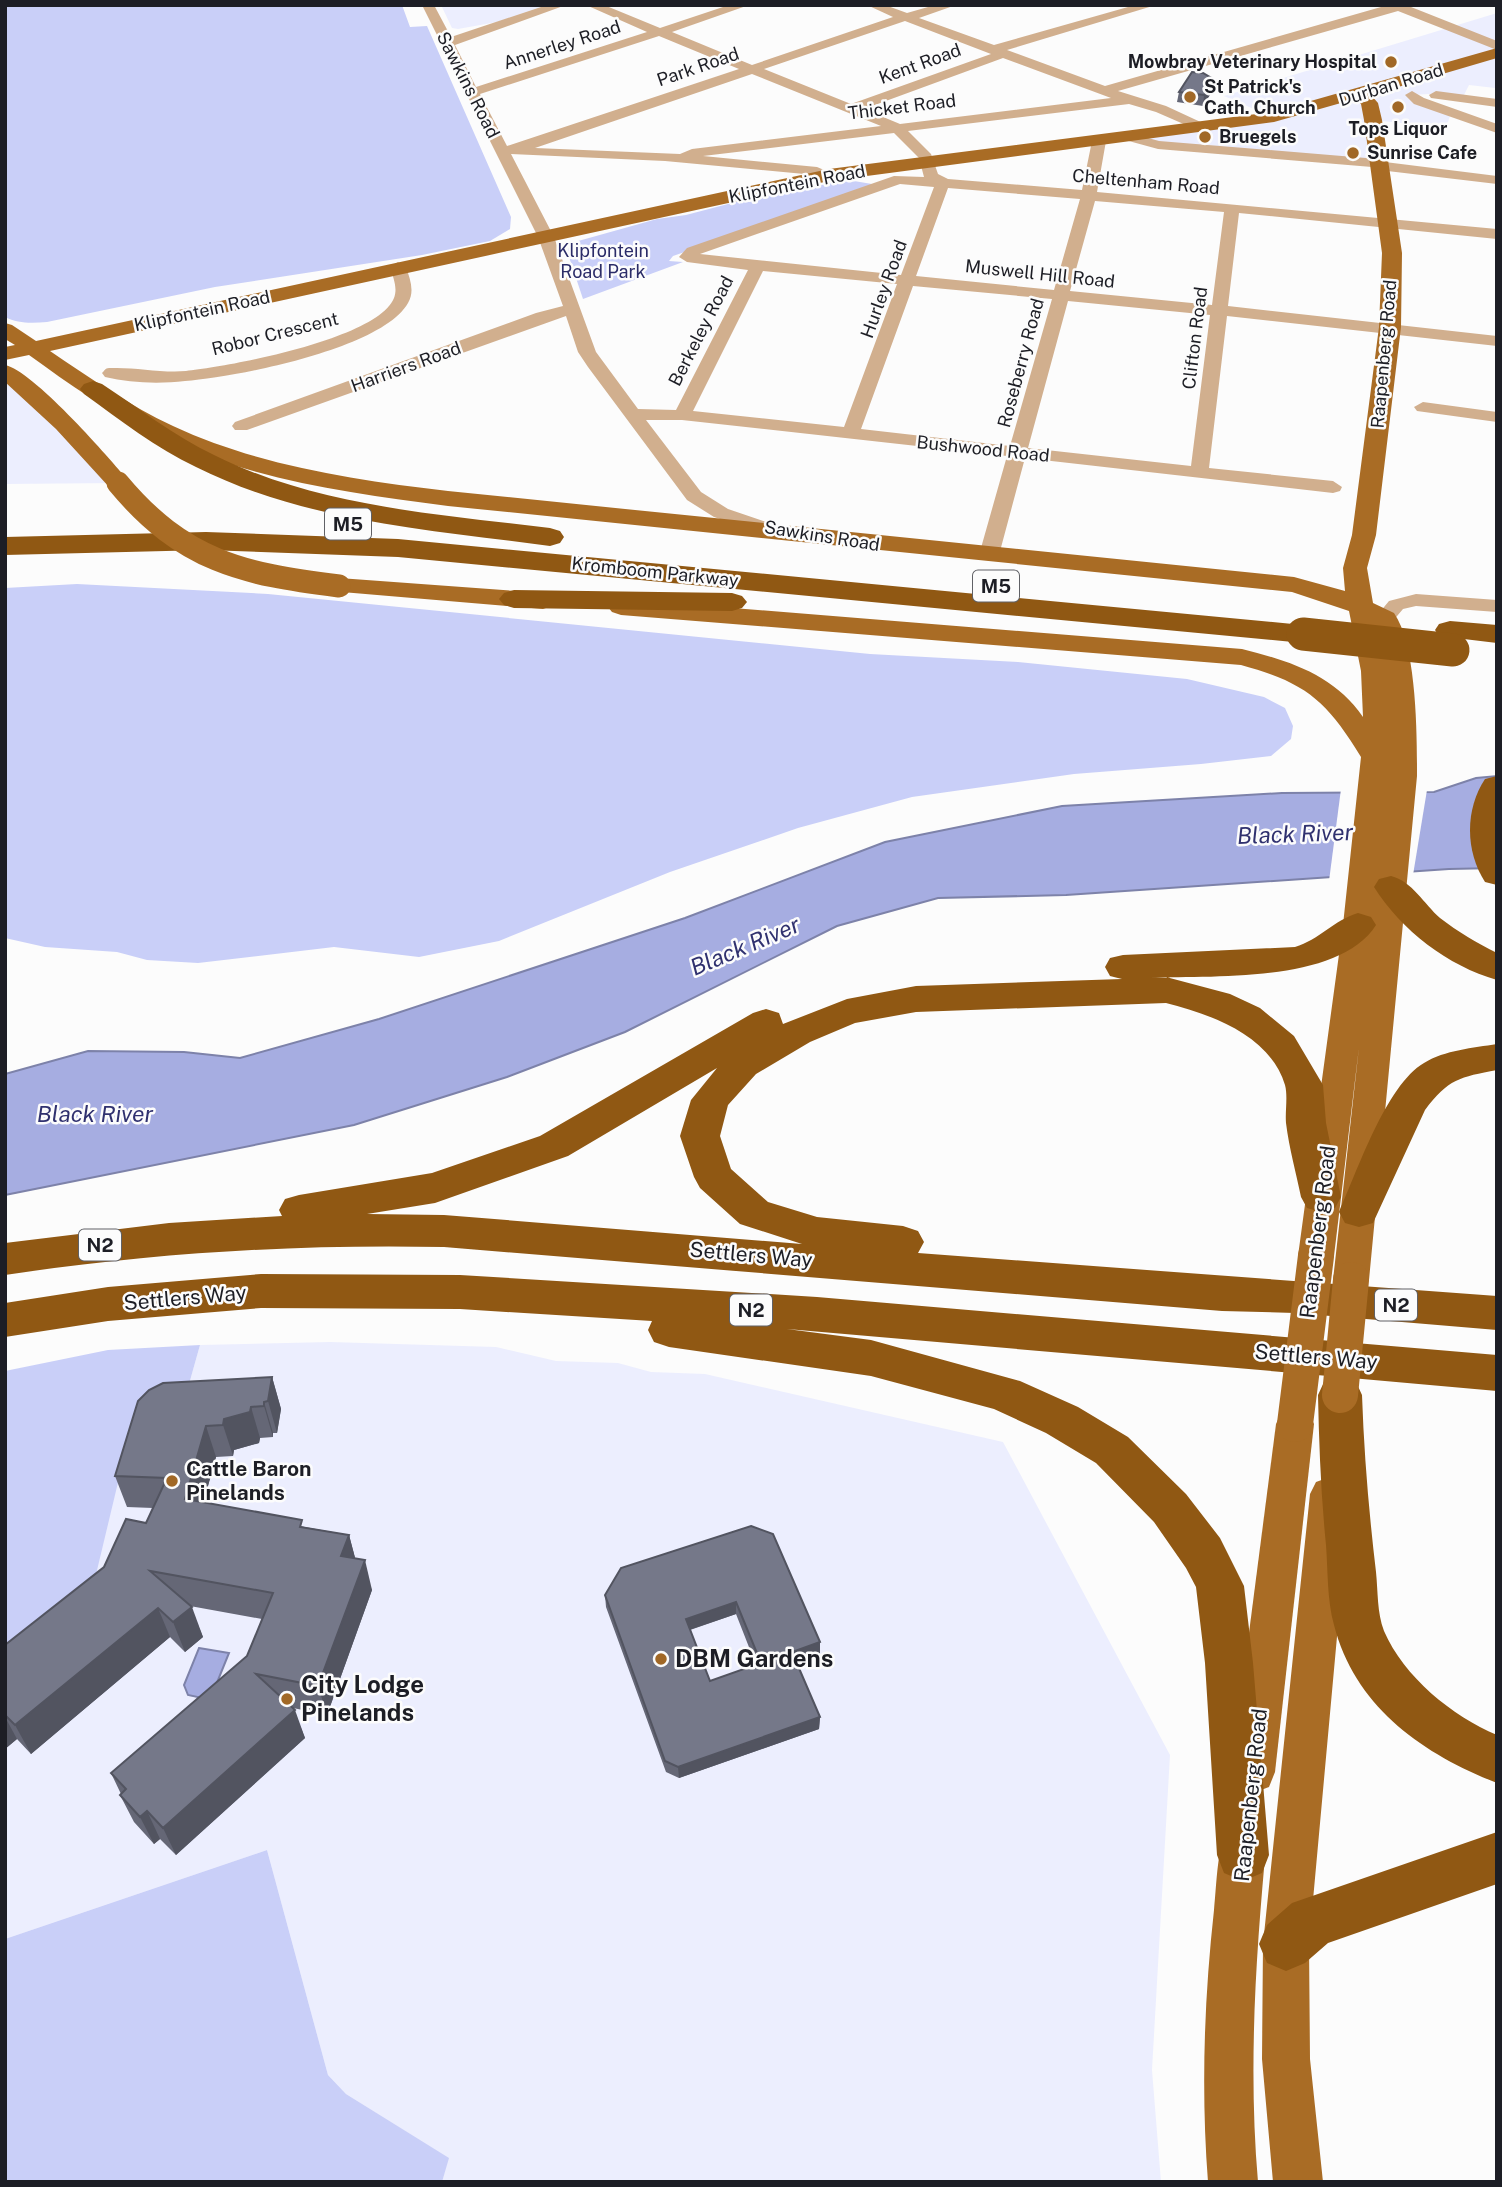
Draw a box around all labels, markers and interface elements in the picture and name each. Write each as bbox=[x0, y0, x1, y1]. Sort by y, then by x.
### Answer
street label: Annerley Road bbox=[500, 16, 623, 73]
street label: Sawkins Road bbox=[433, 28, 504, 142]
street label: Kent Road bbox=[876, 39, 964, 88]
street label: Park Road bbox=[654, 43, 742, 90]
place label: Mowbray Veterinary Hospital bbox=[1128, 51, 1377, 72]
marker: Mowbray Veterinary Hospital bbox=[1383, 54, 1399, 70]
street label: Durban Road bbox=[1336, 59, 1446, 110]
place label: St Patrick's Cath. Church bbox=[1204, 76, 1316, 118]
street label: Thicket Road bbox=[847, 89, 957, 124]
marker: St Patrick's Cath. Church bbox=[1182, 89, 1198, 105]
marker: Tops Liquor bbox=[1390, 99, 1406, 115]
place label: Tops Liquor bbox=[1348, 118, 1448, 139]
place label: Bruegels bbox=[1219, 126, 1296, 147]
marker: Bruegels bbox=[1197, 129, 1213, 145]
place label: Sunrise Cafe bbox=[1367, 142, 1477, 163]
marker: Sunrise Cafe bbox=[1345, 145, 1361, 161]
street label: Klipfontein Road bbox=[727, 160, 867, 207]
street label: Cheltenham Road bbox=[1071, 165, 1221, 198]
street label: Hurley Road bbox=[856, 237, 911, 341]
park label: Klipfontein Road Park bbox=[557, 240, 649, 282]
street label: Muswell Hill Road bbox=[964, 255, 1116, 292]
street label: Berkeley Road bbox=[664, 272, 737, 389]
street label: Raapenberg Road bbox=[1367, 279, 1400, 429]
street label: Clifton Road bbox=[1178, 285, 1211, 390]
street label: Klipfontein Road bbox=[132, 286, 272, 335]
street label: Roseberry Road bbox=[993, 296, 1048, 430]
street label: Robor Crescent bbox=[209, 308, 340, 359]
street label: Harriers Road bbox=[348, 337, 464, 396]
street label: Bushwood Road bbox=[915, 431, 1051, 466]
road number: M5 bbox=[325, 509, 371, 540]
street label: Sawkins Road bbox=[763, 516, 881, 555]
street label: Kromboom Parkway bbox=[571, 552, 740, 591]
road number: M5 bbox=[973, 570, 1019, 601]
water label: Black River bbox=[1236, 818, 1354, 849]
water label: Black River bbox=[686, 910, 804, 981]
water label: Black River bbox=[37, 1100, 153, 1127]
street label: Raapenberg Road bbox=[1294, 1144, 1341, 1320]
road number: N2 bbox=[79, 1230, 121, 1260]
street label: Settlers Way bbox=[688, 1237, 814, 1272]
street label: Settlers Way bbox=[122, 1280, 248, 1315]
road number: N2 bbox=[1375, 1289, 1417, 1320]
road number: N2 bbox=[730, 1294, 772, 1326]
street label: Settlers Way bbox=[1253, 1339, 1379, 1374]
place label: Cattle Baron Pinelands bbox=[186, 1456, 312, 1505]
marker: Cattle Baron Pinelands bbox=[164, 1473, 180, 1489]
place label: DBM Gardens bbox=[675, 1644, 833, 1672]
marker: DBM Gardens bbox=[653, 1651, 669, 1667]
place label: City Lodge Pinelands bbox=[301, 1670, 424, 1726]
marker: City Lodge Pinelands bbox=[279, 1691, 295, 1707]
street label: Raapenberg Road bbox=[1229, 1707, 1272, 1883]

